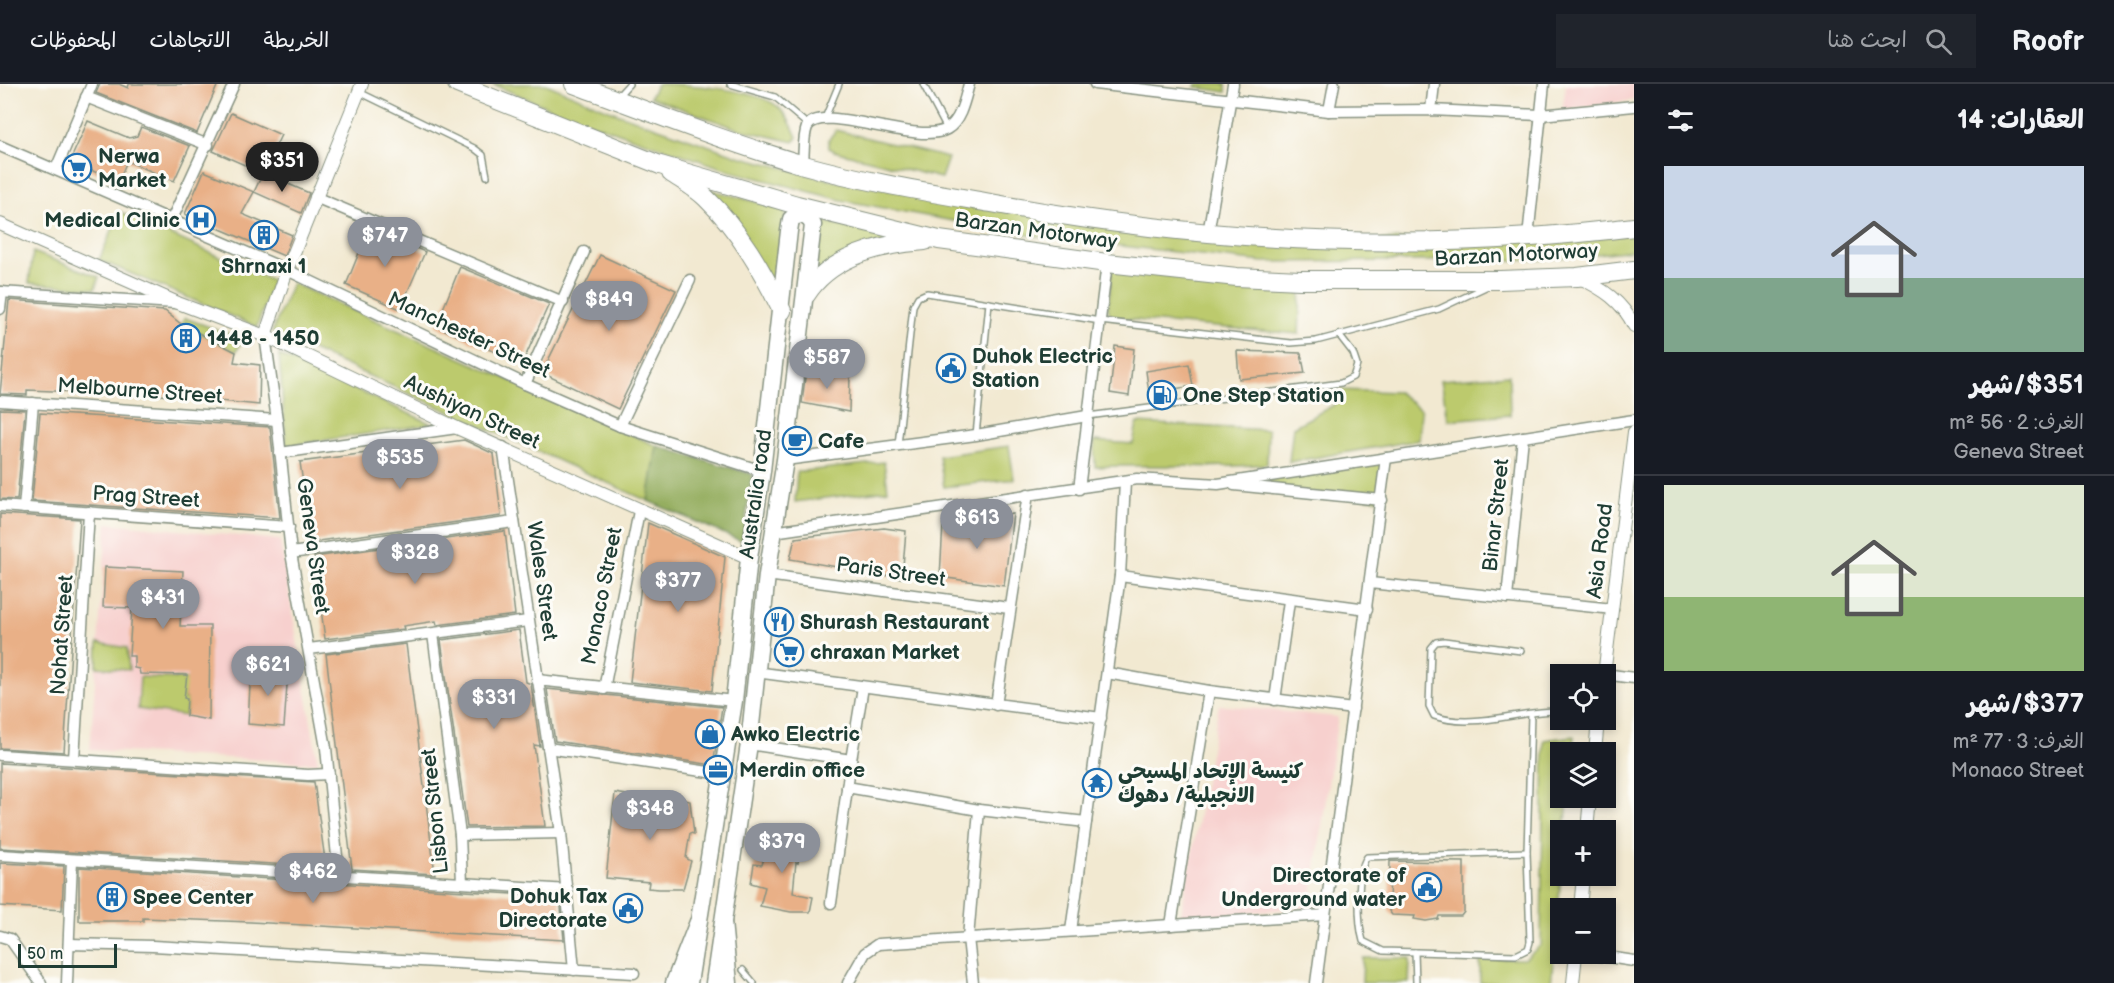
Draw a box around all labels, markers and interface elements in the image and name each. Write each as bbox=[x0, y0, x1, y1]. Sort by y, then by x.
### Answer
search box bbox=[1556, 14, 1976, 68]
icon: search bbox=[1922, 25, 1955, 58]
text: Roofr bbox=[2012, 25, 2084, 58]
text: ابحث هنا bbox=[1827, 27, 1907, 54]
text: المحفوظات bbox=[30, 28, 116, 53]
text: الاتجاهات bbox=[149, 28, 231, 53]
text: الخريطة bbox=[264, 28, 329, 53]
icon: filters bbox=[1664, 104, 1697, 137]
text: العقارات: 14 bbox=[1957, 105, 2084, 136]
pin: $351 bbox=[246, 142, 318, 193]
place label: Nerwa Market bbox=[98, 144, 166, 193]
text: $351 bbox=[260, 149, 304, 173]
supermarket icon: Nerwa Market bbox=[61, 152, 93, 184]
hospital icon: Medical Clinic bbox=[185, 204, 217, 236]
icon: home bbox=[1820, 205, 1928, 313]
street label: Barzan Motorway bbox=[953, 207, 1119, 255]
place label: Medical Clinic bbox=[44, 208, 180, 233]
pin: $747 bbox=[349, 217, 421, 268]
building icon: Shrnaxi 1 bbox=[248, 219, 280, 251]
text: $747 bbox=[361, 224, 409, 248]
street label: Barzan Motorway bbox=[1434, 238, 1599, 272]
place label: Shrnaxi 1 bbox=[221, 254, 307, 279]
pin: $849 bbox=[573, 281, 645, 332]
street label: Manchester Street bbox=[384, 286, 555, 384]
text: $849 bbox=[585, 288, 633, 312]
building icon: 1448 - 1450 bbox=[170, 322, 202, 354]
place label: 1448 - 1450 bbox=[207, 326, 320, 351]
pin: $587 bbox=[791, 339, 863, 390]
place label: Duhok Electric Station bbox=[972, 344, 1113, 393]
text: $587 bbox=[803, 346, 851, 370]
public building icon: Duhok Electric Station bbox=[935, 352, 967, 384]
street label: Aushiyan Street bbox=[400, 370, 544, 455]
text: $351/شهر bbox=[1970, 370, 2084, 401]
street label: Melbourne Street bbox=[57, 373, 224, 409]
fuel station icon: One Step Station bbox=[1146, 379, 1178, 411]
place label: One Step Station bbox=[1183, 383, 1344, 408]
text: الغرف: 2 · 56 m² bbox=[1949, 411, 2084, 435]
cafe icon: Cafe bbox=[781, 425, 813, 457]
street label: Australia road bbox=[735, 428, 777, 560]
place label: Cafe bbox=[818, 429, 864, 454]
pin: $535 bbox=[364, 439, 436, 490]
text: Geneva Street bbox=[1953, 440, 2084, 464]
text: $535 bbox=[376, 446, 424, 470]
street label: Binar Street bbox=[1478, 457, 1514, 573]
street label: Geneva Street bbox=[291, 476, 335, 616]
street label: Prag Street bbox=[92, 481, 201, 513]
pin: $613 bbox=[941, 499, 1013, 550]
street label: Asia Road bbox=[1582, 502, 1618, 600]
text: $613 bbox=[954, 506, 1000, 530]
street label: Wales Street bbox=[521, 520, 563, 643]
street label: Monaco Street bbox=[576, 524, 628, 667]
icon: home bbox=[1820, 524, 1928, 632]
pin: $328 bbox=[379, 534, 451, 585]
text: $328 bbox=[391, 541, 439, 565]
street label: Paris Street bbox=[835, 552, 948, 592]
pin: $377 bbox=[642, 562, 714, 613]
text: $377 bbox=[655, 569, 701, 593]
street label: Nohat Street bbox=[45, 573, 79, 696]
pin: $431 bbox=[127, 579, 199, 630]
text: $431 bbox=[140, 586, 186, 610]
restaurant icon: Shurash Restaurant bbox=[763, 606, 795, 638]
place label: Shurash Restaurant bbox=[800, 610, 989, 635]
supermarket icon: chraxan Market bbox=[773, 636, 805, 668]
place label: chraxan Market bbox=[810, 640, 959, 665]
pin: $621 bbox=[232, 646, 304, 697]
text: $621 bbox=[245, 653, 291, 677]
map controls bbox=[1550, 664, 1616, 964]
button: locate bbox=[1550, 664, 1616, 730]
pin: $331 bbox=[458, 679, 530, 730]
text: $331 bbox=[472, 686, 516, 710]
text: $377/شهر bbox=[1967, 689, 2084, 720]
shop icon: Awko Electric bbox=[694, 718, 726, 750]
place label: Awko Electric bbox=[730, 722, 860, 747]
text: الغرف: 3 · 77 m² bbox=[1953, 730, 2084, 754]
button: layers bbox=[1550, 742, 1616, 808]
street label: Lisbon Street bbox=[416, 747, 454, 875]
office icon: Merdin office bbox=[702, 754, 734, 786]
place label: Merdin office bbox=[739, 758, 865, 783]
place label: كنيسة الإتحاد المسيحي الانجيلية/ دهوك bbox=[1118, 759, 1304, 808]
text: Monaco Street bbox=[1951, 759, 2084, 783]
temple icon: كنيسة الإتحاد المسيحي الانجيلية/ دهوك bbox=[1081, 767, 1113, 799]
pin: $348 bbox=[614, 790, 686, 841]
text: $348 bbox=[626, 797, 674, 821]
button: + bbox=[1550, 820, 1616, 886]
pin: $379 bbox=[746, 823, 818, 874]
text: $379 bbox=[758, 830, 806, 854]
pin: $462 bbox=[277, 853, 349, 904]
text: $462 bbox=[288, 860, 338, 884]
place label: Directorate of Underground water bbox=[1221, 863, 1407, 912]
public building icon: Directorate of Underground water bbox=[1411, 871, 1443, 903]
building icon: Spee Center bbox=[96, 881, 128, 913]
place label: Dohuk Tax Directorate bbox=[498, 884, 608, 933]
place label: Spee Center bbox=[133, 885, 254, 910]
public building icon: Dohuk Tax Directorate bbox=[612, 892, 644, 924]
button: − bbox=[1550, 898, 1616, 964]
scale bar bbox=[18, 941, 117, 968]
text: 50 m bbox=[27, 945, 63, 964]

